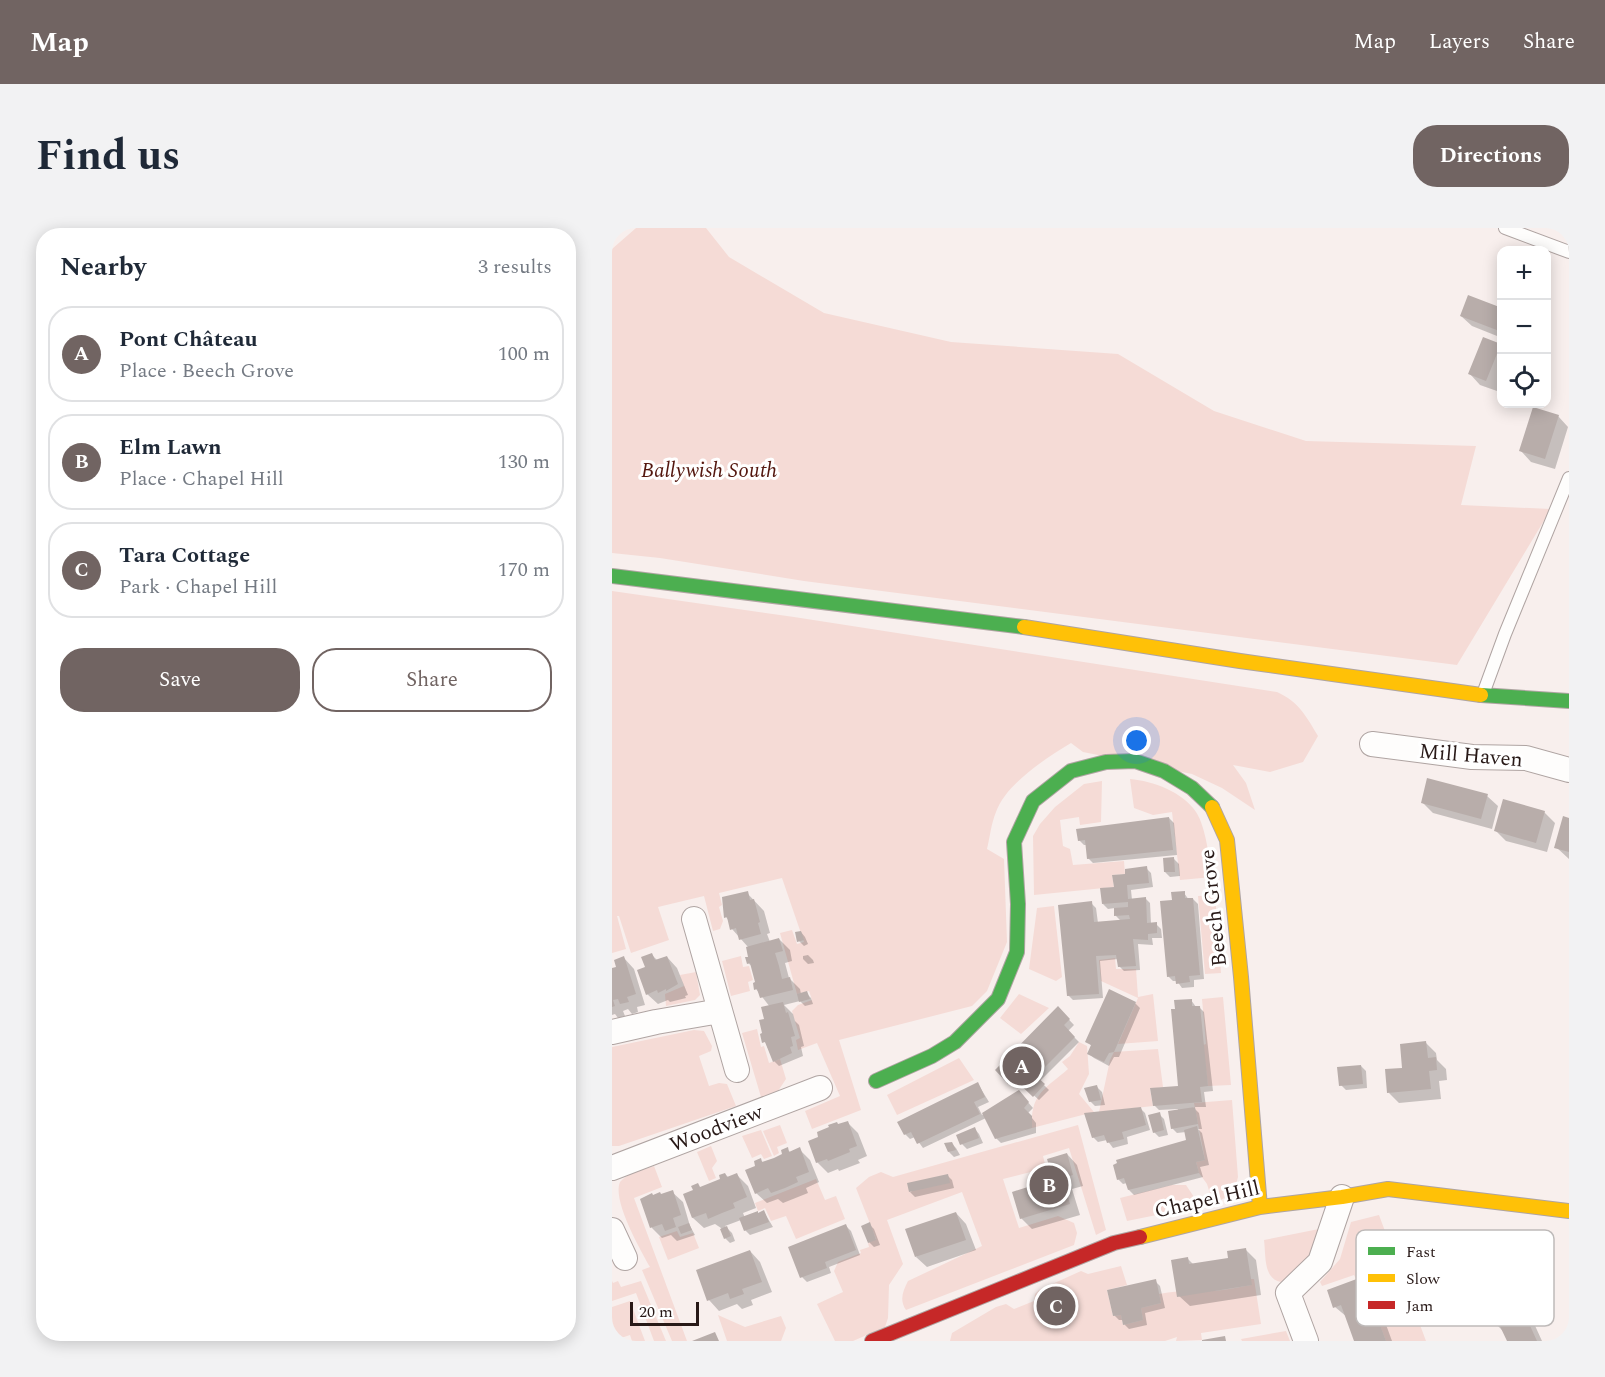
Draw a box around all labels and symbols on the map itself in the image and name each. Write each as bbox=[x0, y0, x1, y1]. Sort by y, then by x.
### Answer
park label: Ballywish South bbox=[641, 455, 777, 487]
your location bbox=[1122, 726, 1151, 755]
street label: Mill Haven bbox=[1418, 736, 1524, 776]
street label: Beech Grove bbox=[1192, 848, 1236, 968]
pin: A bbox=[1002, 1044, 1042, 1088]
street label: Woodview bbox=[665, 1096, 769, 1161]
pin: B bbox=[1030, 1162, 1068, 1208]
street label: Chapel Hill bbox=[1151, 1172, 1263, 1228]
legend bbox=[1356, 1230, 1554, 1326]
text: Fast bbox=[1406, 1240, 1436, 1264]
text: Slow bbox=[1406, 1267, 1441, 1291]
pin: C bbox=[1036, 1284, 1076, 1328]
text: Jam bbox=[1406, 1294, 1434, 1318]
scale bar bbox=[630, 1299, 699, 1326]

